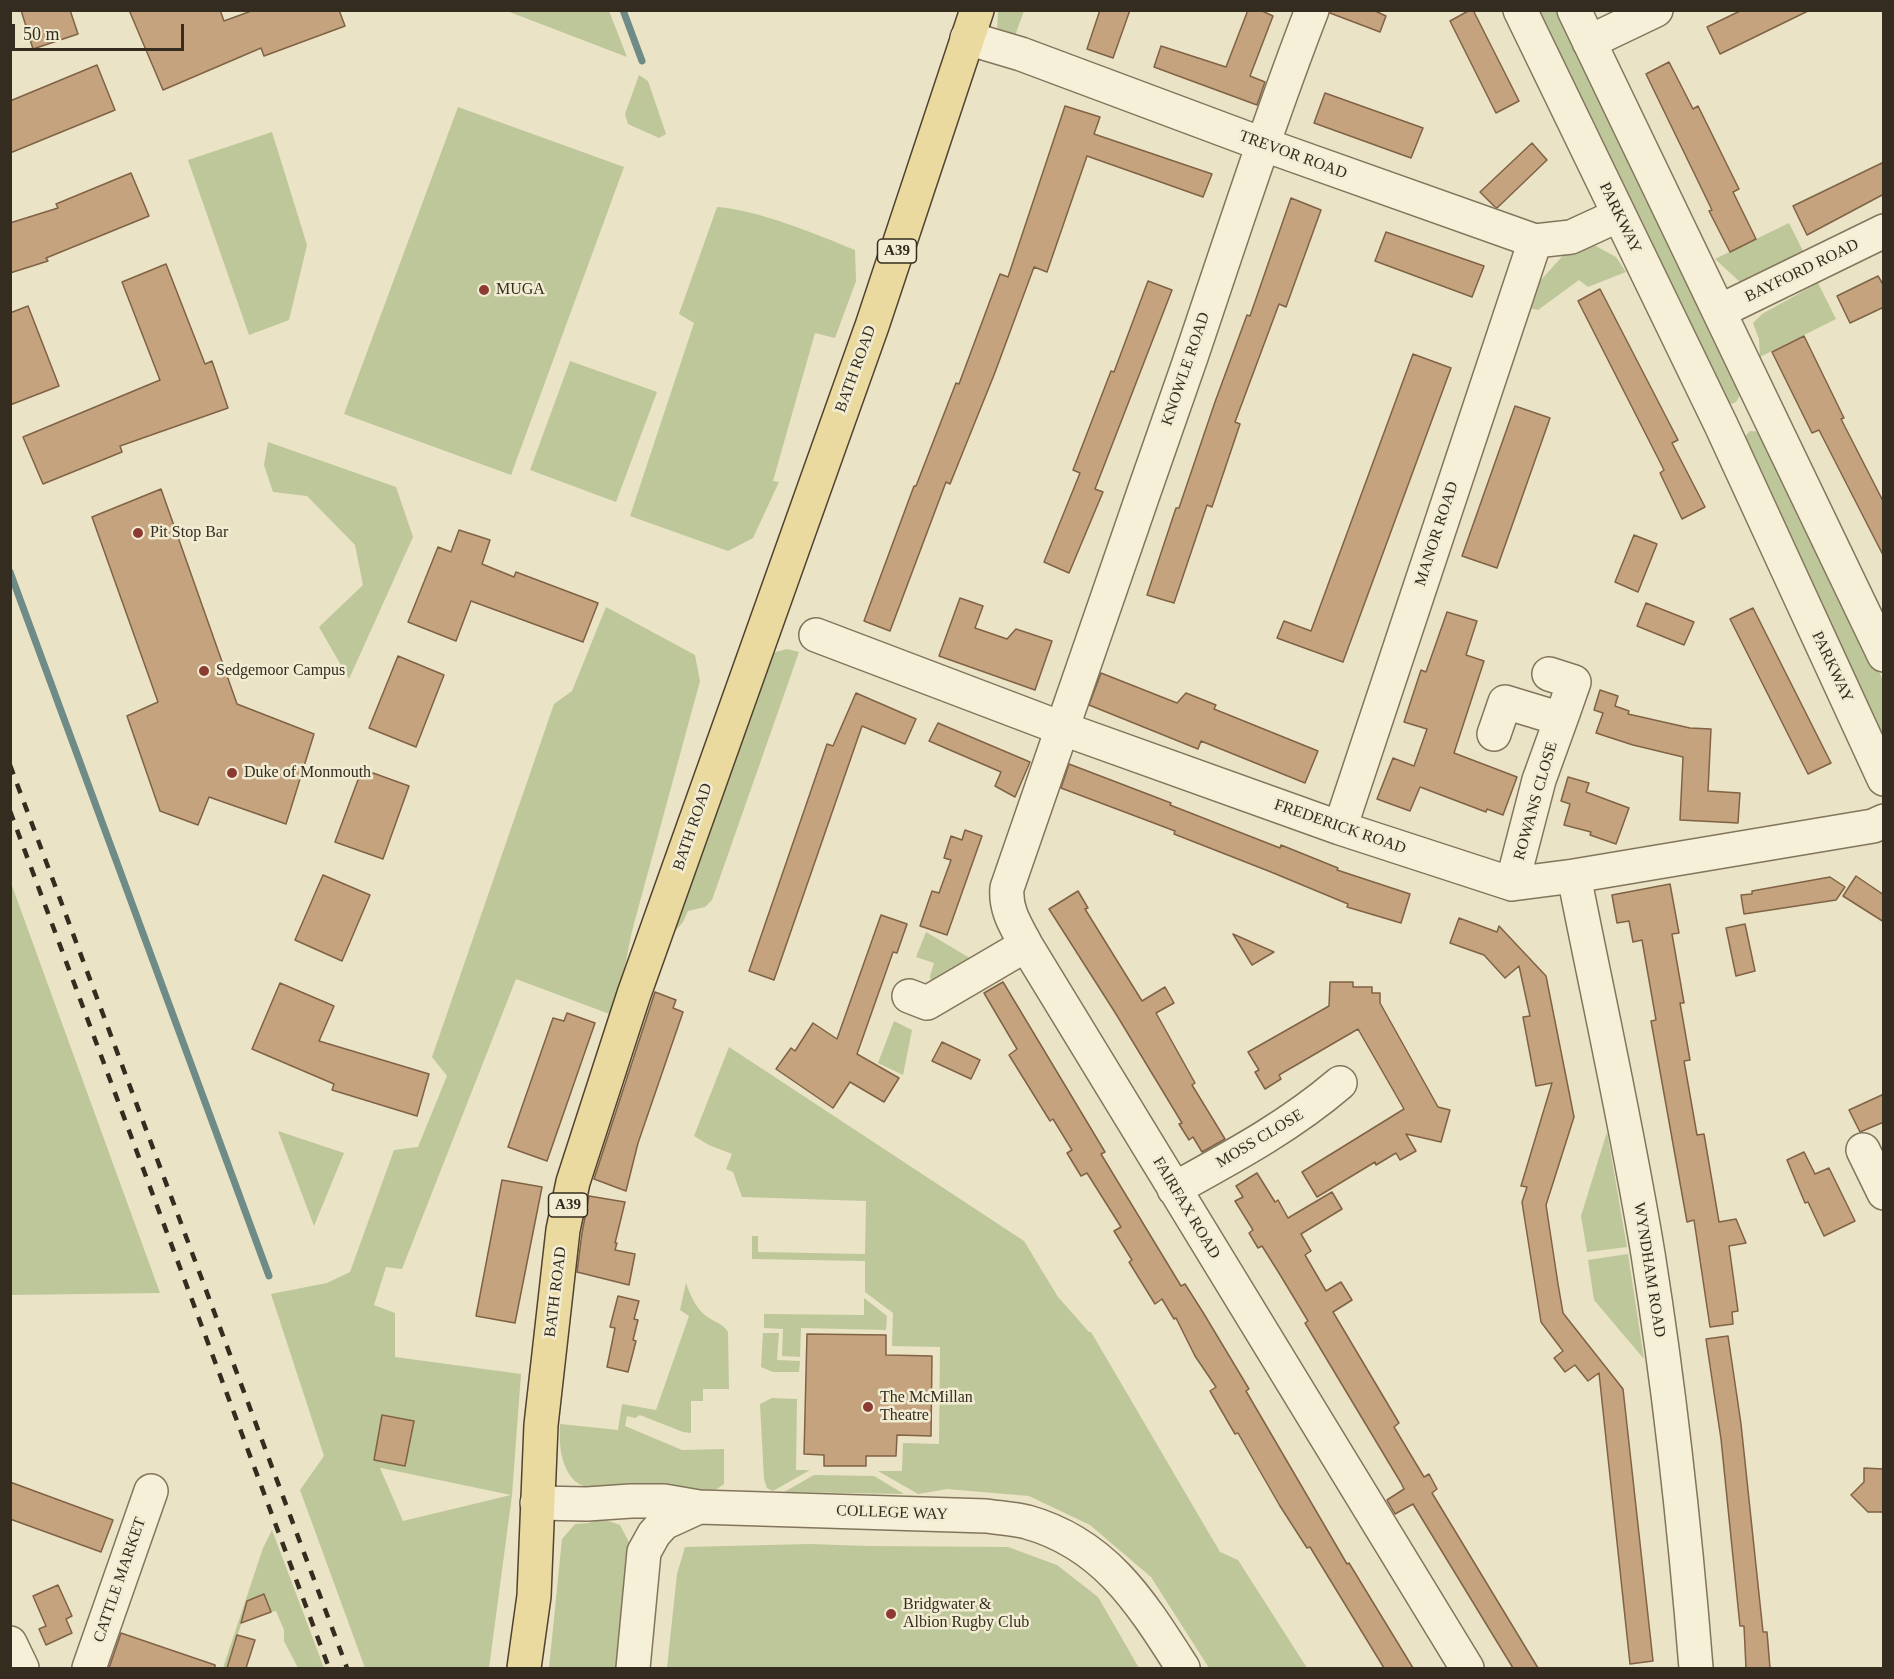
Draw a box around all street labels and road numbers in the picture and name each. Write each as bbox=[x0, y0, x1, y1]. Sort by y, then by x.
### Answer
street label: TREVOR ROAD bbox=[1236, 127, 1350, 183]
street label: PARKWAY bbox=[1595, 180, 1645, 256]
street label: BAYFORD ROAD bbox=[1742, 235, 1862, 307]
road number: A39 bbox=[878, 239, 916, 263]
street label: KNOWLE ROAD bbox=[1158, 310, 1214, 428]
street label: BATH ROAD bbox=[831, 323, 881, 415]
street label: MANOR ROAD bbox=[1411, 479, 1463, 589]
street label: PARKWAY bbox=[1807, 628, 1857, 706]
street label: ROWANS CLOSE bbox=[1510, 740, 1562, 862]
street label: BATH ROAD bbox=[669, 781, 717, 873]
street label: FREDERICK ROAD bbox=[1272, 795, 1408, 859]
street label: MOSS CLOSE bbox=[1213, 1105, 1307, 1173]
street label: FAIRFAX ROAD bbox=[1148, 1154, 1224, 1262]
road number: A39 bbox=[548, 1193, 588, 1217]
street label: WYNDHAM ROAD bbox=[1629, 1201, 1669, 1339]
street label: BATH ROAD bbox=[541, 1246, 571, 1338]
street label: COLLEGE WAY bbox=[836, 1501, 948, 1525]
street label: CATTLE MARKET bbox=[90, 1515, 150, 1645]

